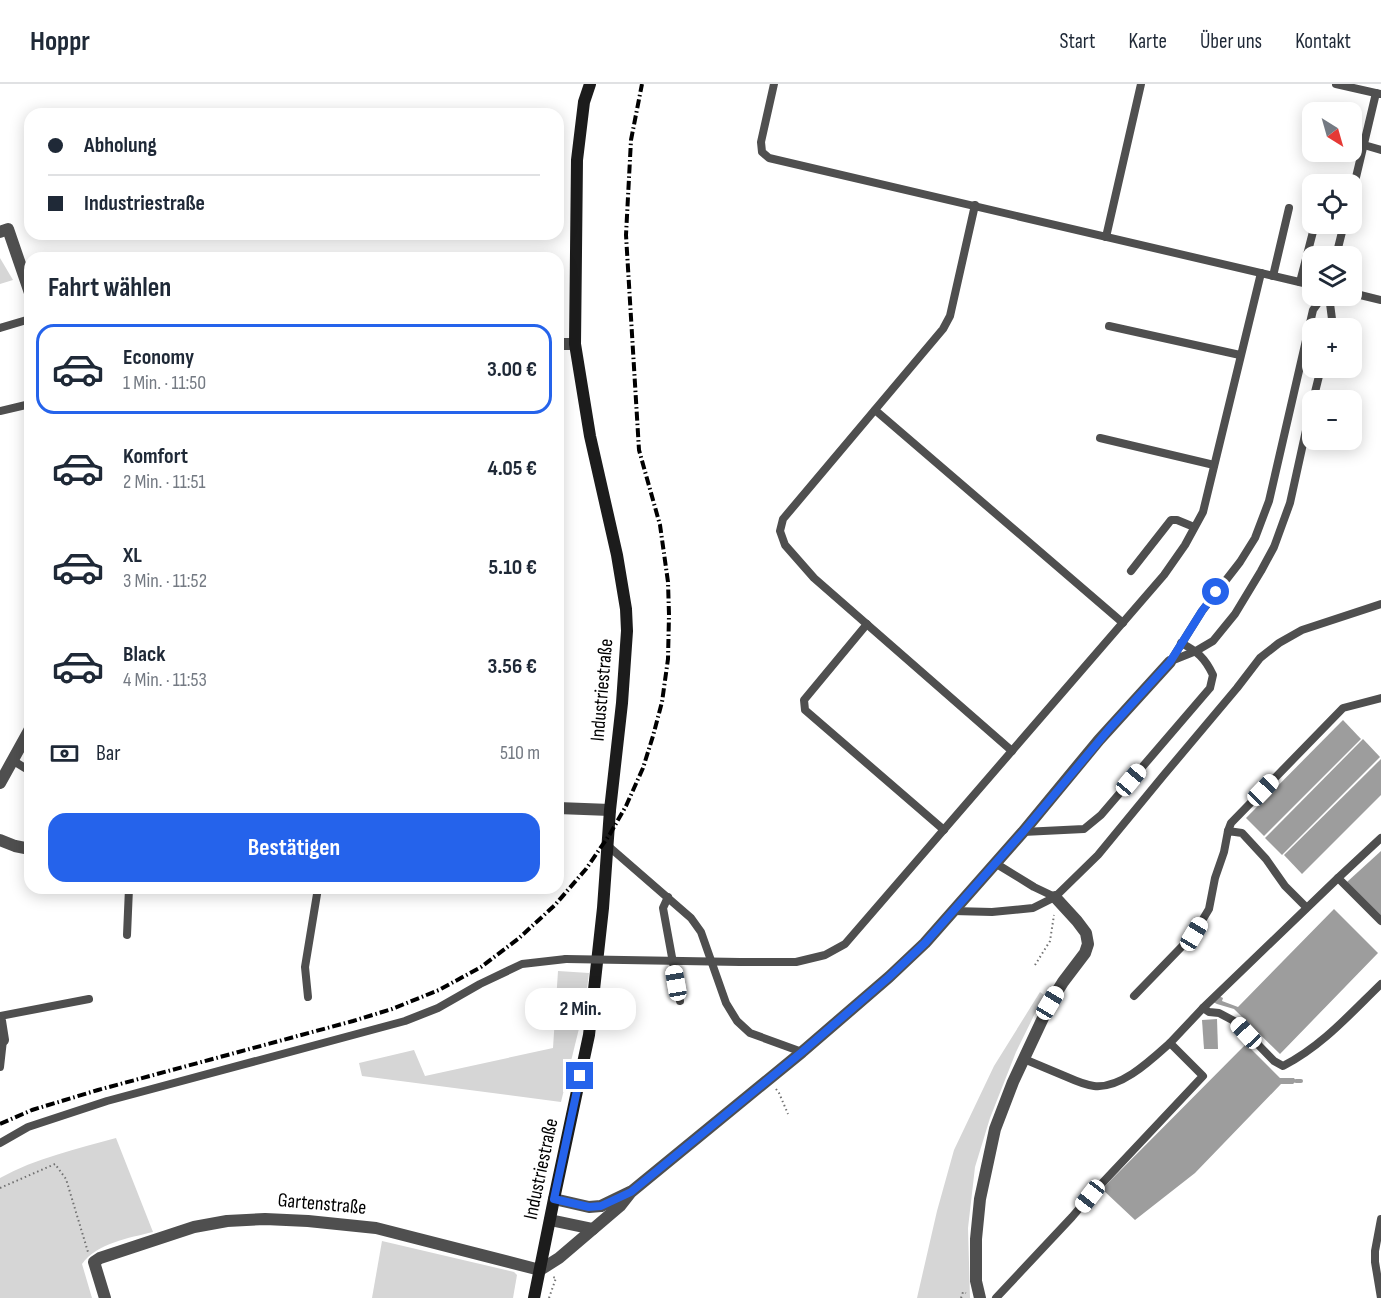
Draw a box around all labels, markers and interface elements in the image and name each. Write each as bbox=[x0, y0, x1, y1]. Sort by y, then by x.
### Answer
text: Hoppr bbox=[30, 25, 90, 58]
text: Start bbox=[1059, 29, 1096, 54]
text: Karte bbox=[1129, 29, 1167, 54]
text: Über uns bbox=[1200, 29, 1262, 54]
text: Kontakt bbox=[1295, 29, 1351, 54]
north arrow bbox=[1302, 102, 1362, 162]
map controls bbox=[1302, 102, 1362, 450]
text: Abholung bbox=[84, 132, 157, 159]
button: locate bbox=[1302, 174, 1362, 234]
text: Industriestraße bbox=[84, 190, 205, 217]
button: layers bbox=[1302, 246, 1362, 306]
text: Fahrt wählen bbox=[48, 272, 171, 304]
button: + bbox=[1302, 318, 1362, 378]
icon: car bbox=[51, 342, 105, 396]
text: Economy bbox=[123, 344, 194, 371]
text: 3.00 € bbox=[487, 356, 537, 383]
text: 1 Min. · 11:50 bbox=[123, 371, 206, 395]
button: − bbox=[1302, 390, 1362, 450]
icon: car bbox=[51, 441, 105, 495]
text: Komfort bbox=[123, 443, 188, 470]
text: 4.05 € bbox=[487, 455, 537, 482]
text: 2 Min. · 11:51 bbox=[123, 470, 206, 494]
icon: car bbox=[51, 540, 105, 594]
text: XL bbox=[123, 542, 142, 569]
text: 5.10 € bbox=[488, 554, 537, 581]
text: 3 Min. · 11:52 bbox=[123, 569, 207, 593]
route start bbox=[1202, 578, 1229, 605]
street label: Industriestraße bbox=[586, 638, 618, 742]
icon: car bbox=[51, 639, 105, 693]
text: Black bbox=[123, 641, 165, 668]
text: 3.56 € bbox=[487, 653, 537, 680]
text: 4 Min. · 11:53 bbox=[123, 668, 207, 692]
icon: cash bbox=[48, 737, 81, 770]
text: Bar bbox=[96, 740, 121, 767]
text: 510 m bbox=[500, 741, 540, 765]
car bbox=[1113, 760, 1149, 800]
car bbox=[1244, 771, 1282, 809]
button: Bestätigen bbox=[48, 813, 540, 882]
car bbox=[1177, 914, 1211, 954]
car bbox=[664, 964, 688, 1002]
car bbox=[1033, 983, 1067, 1023]
callout: 2 Min. bbox=[524, 989, 636, 1031]
text: 2 Min. bbox=[559, 997, 602, 1021]
car bbox=[1227, 1014, 1265, 1052]
route end bbox=[566, 1062, 593, 1089]
street label: Industriestraße bbox=[519, 1116, 563, 1222]
car bbox=[1072, 1176, 1108, 1216]
street label: Gartenstraße bbox=[277, 1188, 367, 1220]

